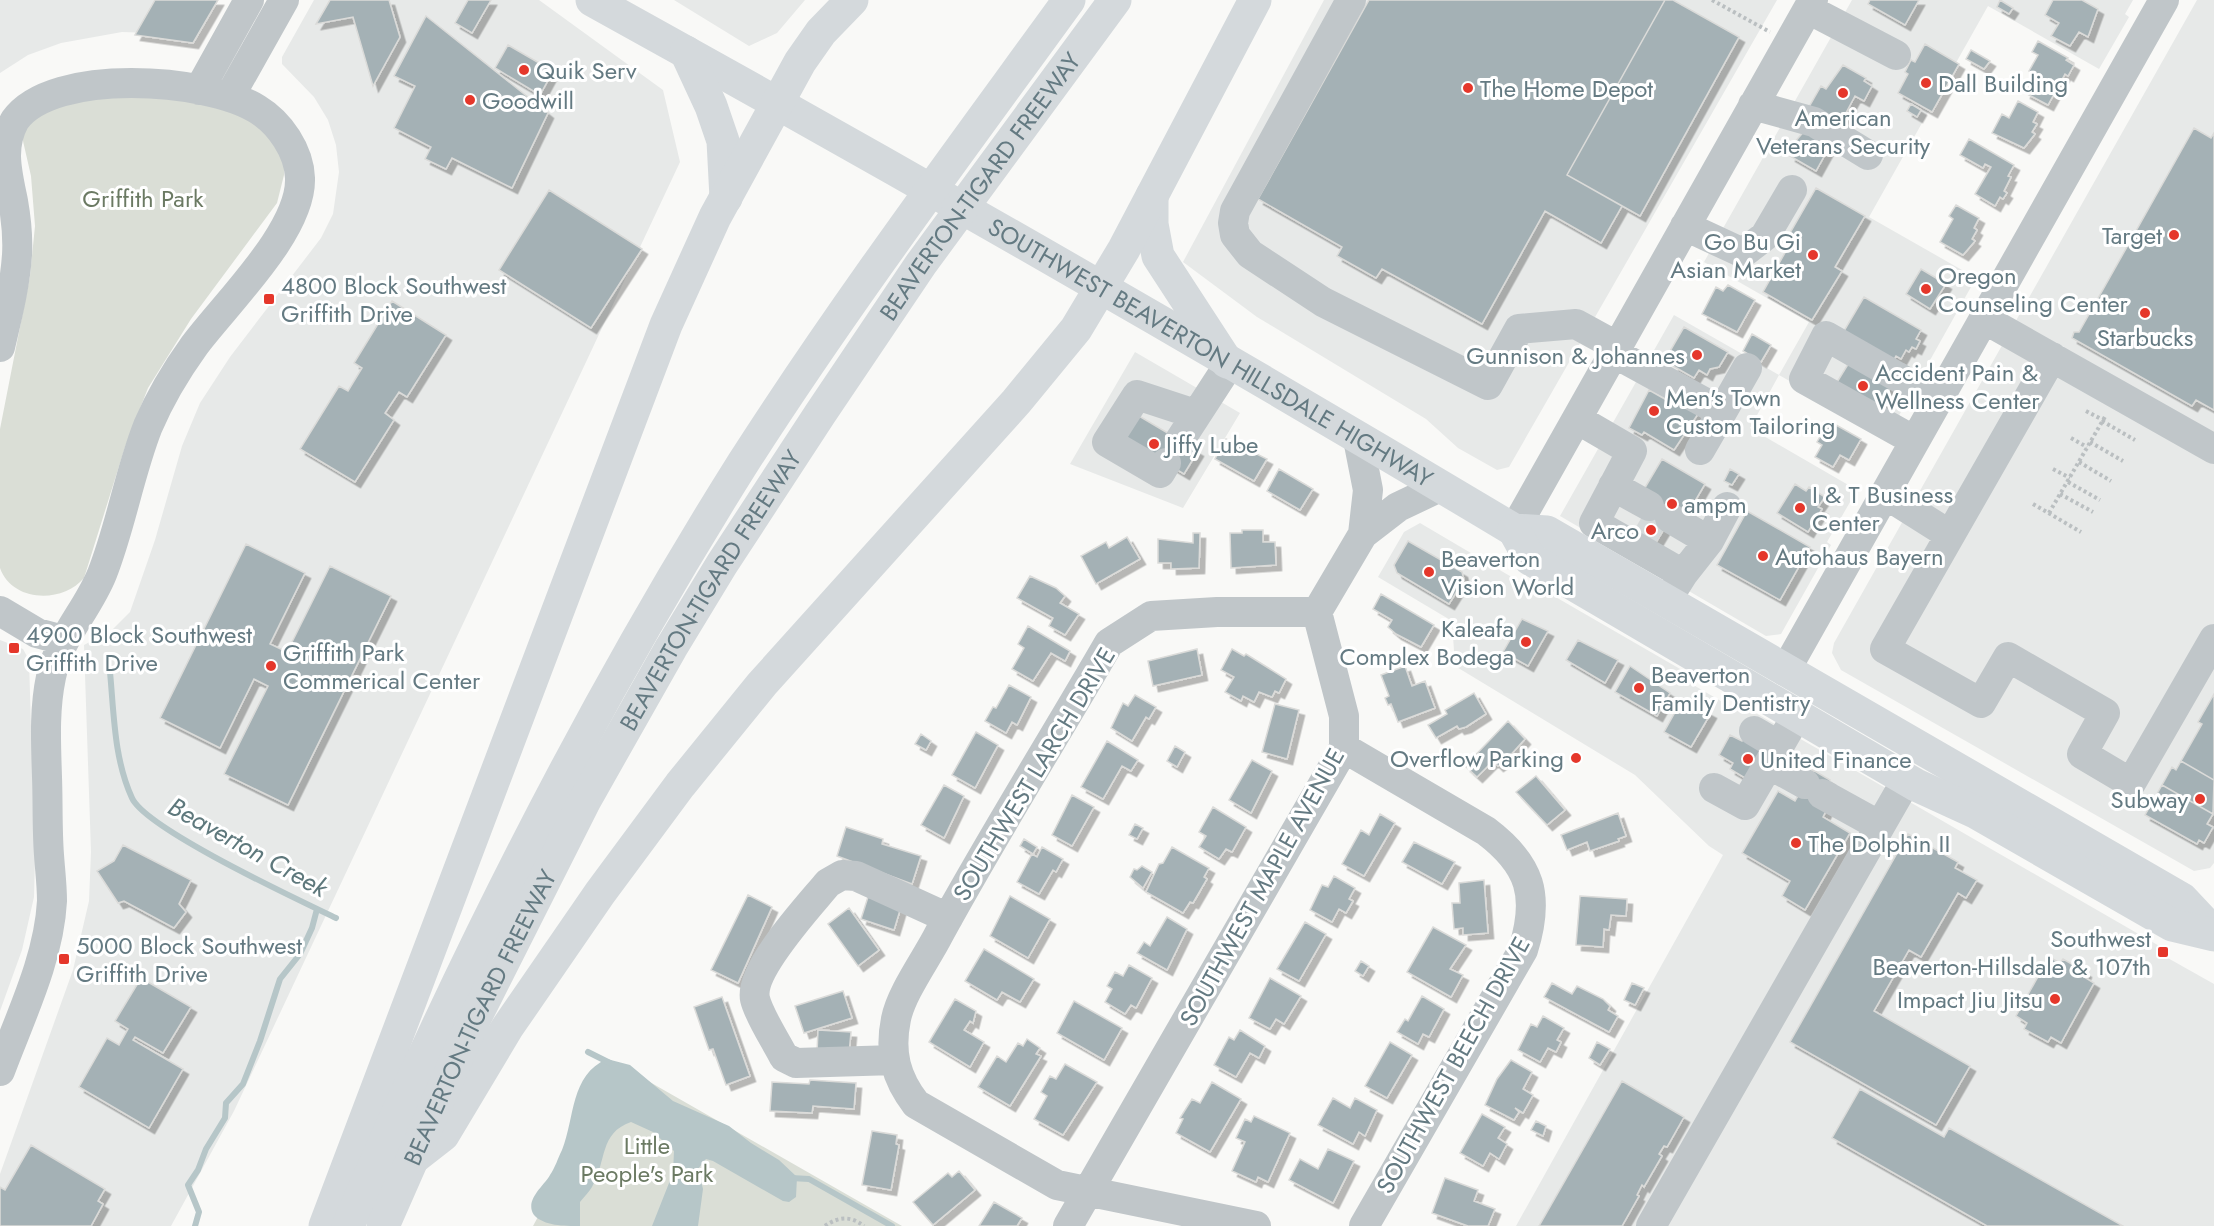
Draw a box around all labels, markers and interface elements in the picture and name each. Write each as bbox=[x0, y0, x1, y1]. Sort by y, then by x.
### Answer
street label: BEAVERTON-TIGARD FREEWAY bbox=[870, 44, 1089, 327]
place label: Quik Serv bbox=[536, 53, 637, 88]
marker: Quik Serv bbox=[517, 63, 531, 77]
place label: Dall Building bbox=[1938, 66, 2068, 101]
place label: The Home Depot bbox=[1480, 71, 1653, 106]
marker: Dall Building bbox=[1919, 76, 1933, 90]
marker: The Home Depot bbox=[1461, 81, 1475, 95]
place label: Goodwill bbox=[482, 83, 574, 118]
marker: American Veterans Security bbox=[1836, 86, 1850, 100]
marker: Goodwill bbox=[463, 93, 477, 107]
place label: American Veterans Security bbox=[1756, 100, 1930, 163]
park label: Griffith Park bbox=[82, 181, 204, 216]
street label: SOUTHWEST BEAVERTON HILLSDALE HIGHWAY bbox=[982, 209, 1440, 496]
place label: Target bbox=[2102, 218, 2162, 253]
place label: Go Bu Gi Asian Market bbox=[1670, 224, 1801, 287]
marker: Target bbox=[2167, 228, 2181, 242]
marker: Go Bu Gi Asian Market bbox=[1806, 248, 1820, 262]
place label: Oregon Counseling Center bbox=[1938, 258, 2129, 321]
place label: 4800 Block Southwest Griffith Drive bbox=[281, 268, 506, 331]
marker: Oregon Counseling Center bbox=[1919, 282, 1933, 296]
marker: 4800 Block Southwest Griffith Drive bbox=[262, 292, 276, 306]
marker: Starbucks bbox=[2138, 306, 2152, 320]
place label: Starbucks bbox=[2097, 320, 2193, 355]
place label: Gunnison & Johannes bbox=[1466, 338, 1685, 373]
marker: Gunnison & Johannes bbox=[1690, 348, 1704, 362]
place label: Accident Pain & Wellness Center bbox=[1875, 355, 2040, 418]
marker: Accident Pain & Wellness Center bbox=[1856, 379, 1870, 393]
place label: Men's Town Custom Tailoring bbox=[1666, 380, 1835, 443]
marker: Men's Town Custom Tailoring bbox=[1647, 404, 1661, 418]
place label: Jiffy Lube bbox=[1163, 427, 1258, 462]
marker: Jiffy Lube bbox=[1147, 437, 1161, 451]
street label: BEAVERTON-TIGARD FREEWAY bbox=[610, 442, 810, 737]
place label: I & T Business Center bbox=[1812, 477, 1953, 540]
place label: ampm bbox=[1684, 487, 1747, 522]
marker: ampm bbox=[1665, 497, 1679, 511]
marker: I & T Business Center bbox=[1793, 501, 1807, 515]
place label: Arco bbox=[1591, 513, 1639, 548]
marker: Arco bbox=[1644, 523, 1658, 537]
place label: Autohaus Bayern bbox=[1775, 539, 1944, 574]
place label: Beaverton Vision World bbox=[1441, 541, 1574, 604]
marker: Autohaus Bayern bbox=[1756, 549, 1770, 563]
marker: Beaverton Vision World bbox=[1422, 565, 1436, 579]
place label: Kaleafa Complex Bodega bbox=[1339, 611, 1514, 674]
place label: 4900 Block Southwest Griffith Drive bbox=[26, 617, 252, 680]
place label: Griffith Park Commerical Center bbox=[283, 635, 481, 698]
marker: Kaleafa Complex Bodega bbox=[1519, 635, 1533, 649]
marker: 4900 Block Southwest Griffith Drive bbox=[7, 641, 21, 655]
street label: SOUTHWEST LARCH DRIVE bbox=[944, 641, 1124, 907]
place label: Beaverton Family Dentistry bbox=[1651, 657, 1811, 720]
marker: Griffith Park Commerical Center bbox=[264, 659, 278, 673]
marker: Beaverton Family Dentistry bbox=[1632, 681, 1646, 695]
place label: Overflow Parking bbox=[1390, 741, 1564, 776]
street label: SOUTHWEST MAPLE AVENUE bbox=[1171, 742, 1353, 1032]
place label: United Finance bbox=[1760, 742, 1912, 777]
marker: Overflow Parking bbox=[1569, 751, 1583, 765]
marker: United Finance bbox=[1741, 752, 1755, 766]
place label: Subway bbox=[2111, 782, 2188, 817]
water label: Beaverton Creek bbox=[161, 787, 336, 908]
marker: Subway bbox=[2193, 792, 2207, 806]
place label: The Dolphin II bbox=[1808, 826, 1950, 861]
marker: The Dolphin II bbox=[1789, 836, 1803, 850]
street label: BEAVERTON-TIGARD FREEWAY bbox=[394, 863, 565, 1171]
place label: Southwest Beaverton-Hillsdale & 107th bbox=[1873, 921, 2151, 984]
place label: 5000 Block Southwest Griffith Drive bbox=[76, 928, 302, 991]
street label: SOUTHWEST BEECH DRIVE bbox=[1368, 930, 1538, 1200]
marker: Southwest Beaverton-Hillsdale & 107th bbox=[2156, 945, 2170, 959]
marker: 5000 Block Southwest Griffith Drive bbox=[57, 952, 71, 966]
place label: Impact Jiu Jitsu bbox=[1897, 982, 2043, 1017]
marker: Impact Jiu Jitsu bbox=[2048, 992, 2062, 1006]
park label: Little People's Park bbox=[581, 1128, 714, 1191]

